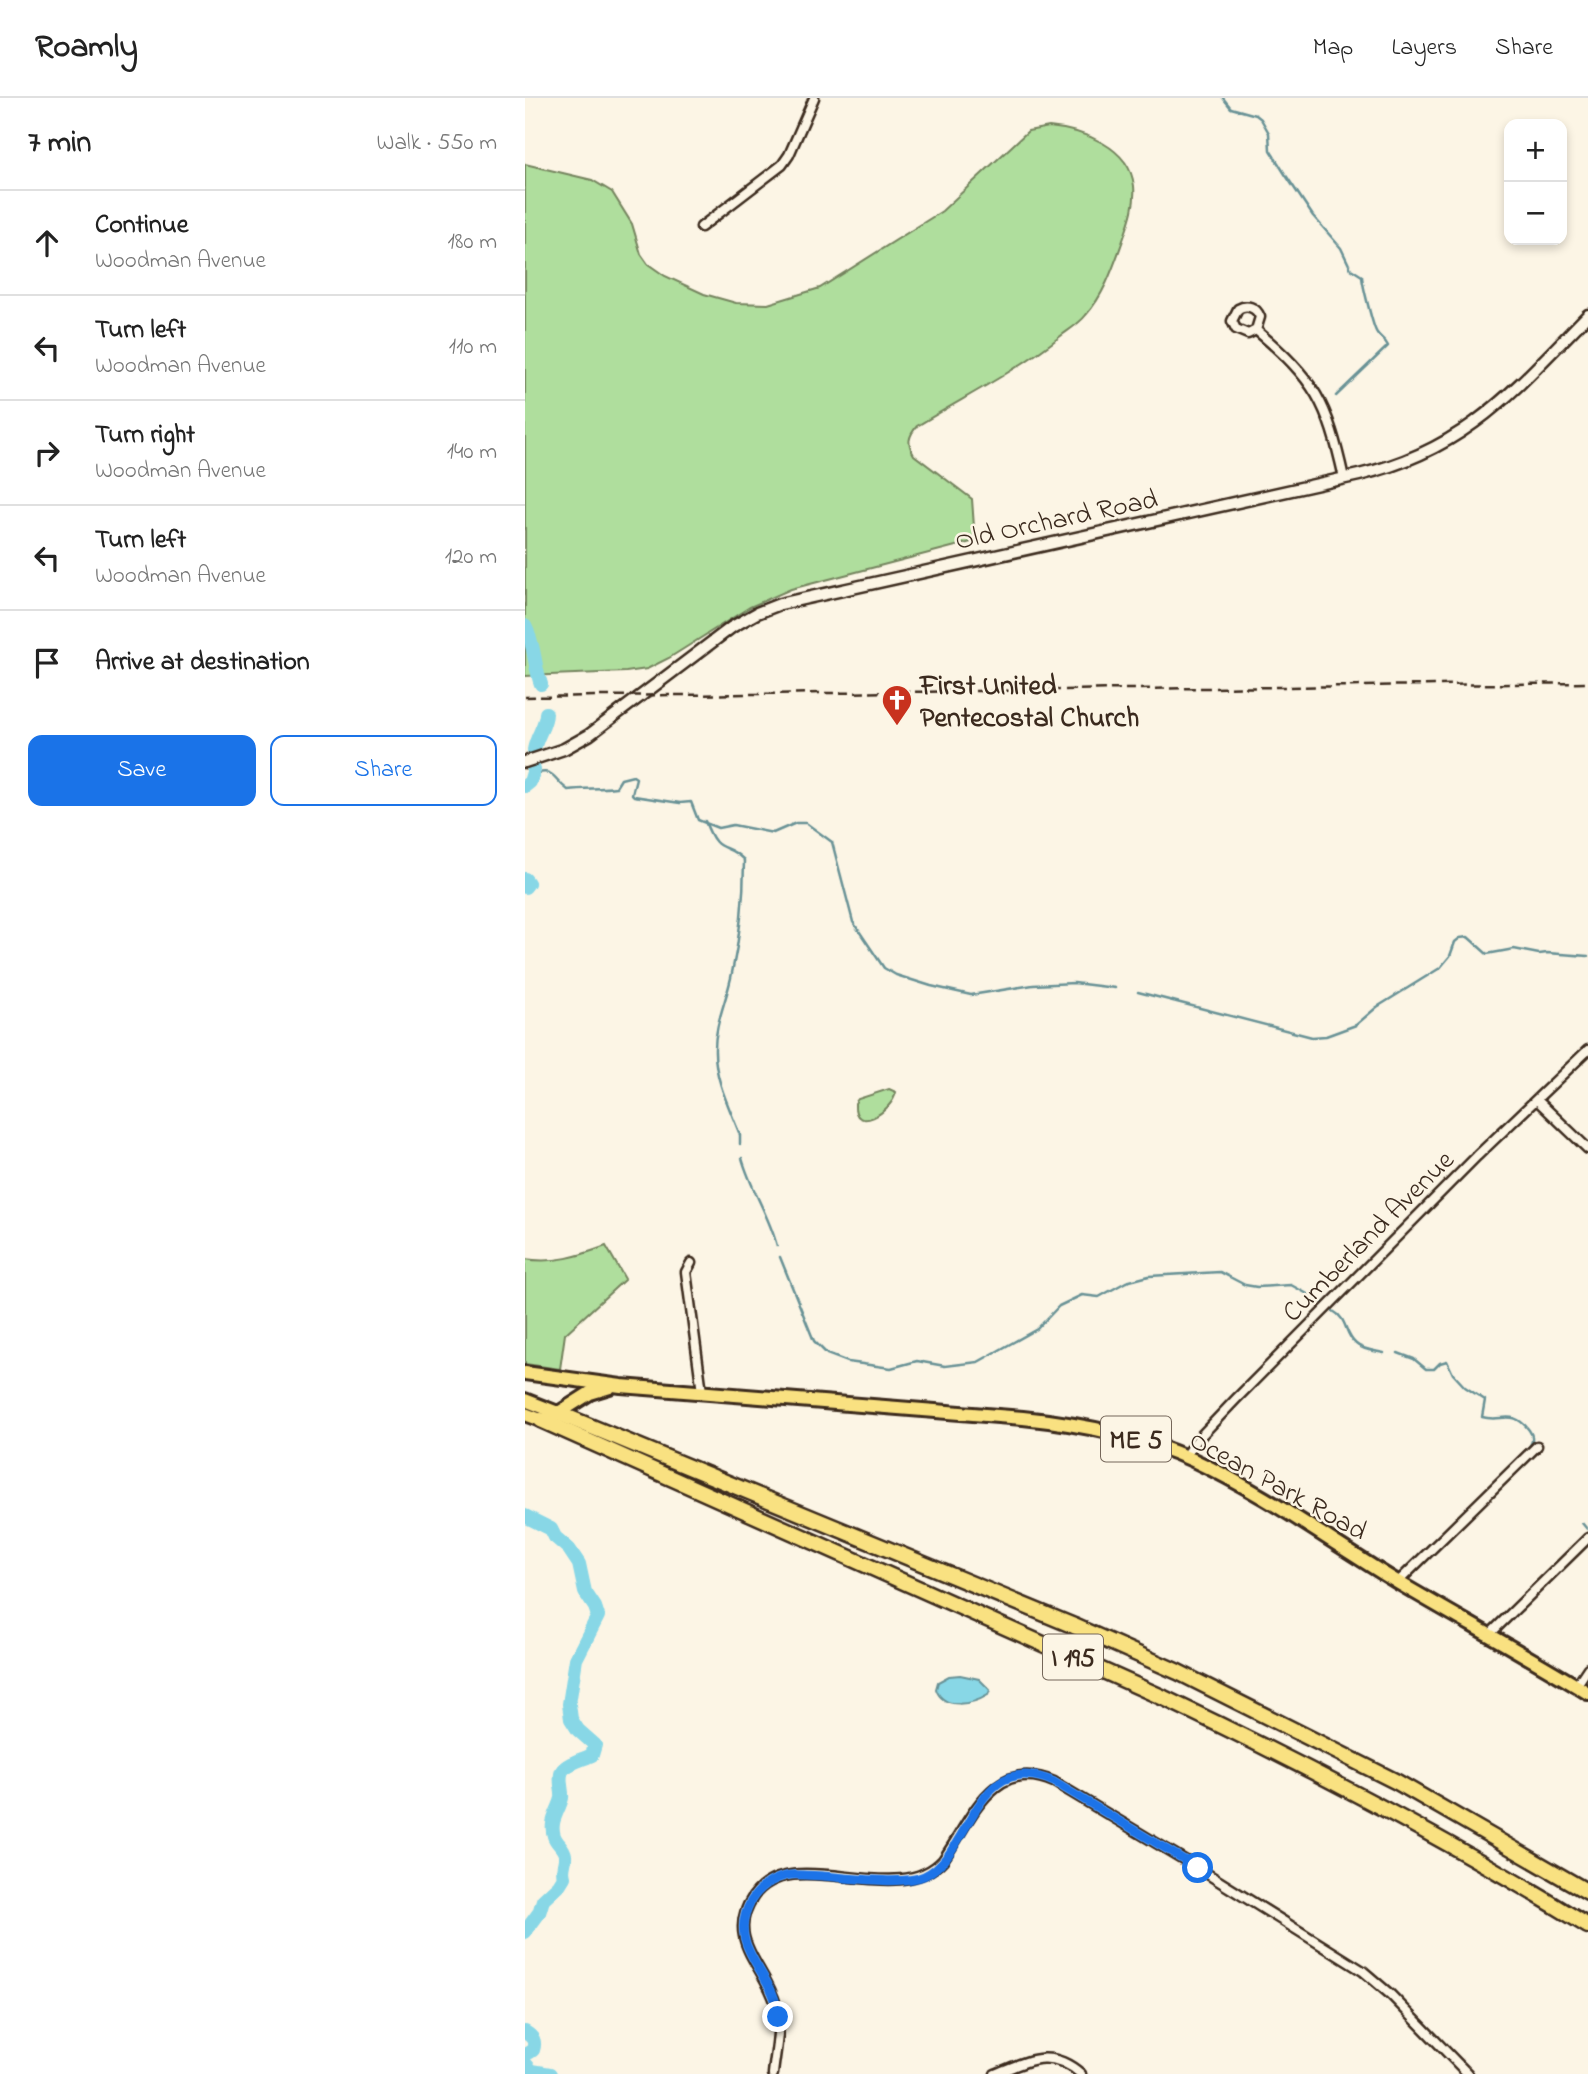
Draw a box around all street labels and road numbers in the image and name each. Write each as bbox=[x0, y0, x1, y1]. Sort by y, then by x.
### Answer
street label: Old Orchard Road bbox=[952, 480, 1162, 563]
street label: Cumberland Avenue bbox=[1274, 1142, 1465, 1333]
road number: ME 5 bbox=[1101, 1416, 1171, 1462]
street label: Ocean Park Road bbox=[1181, 1421, 1374, 1553]
road number: I 195 bbox=[1043, 1634, 1103, 1680]

